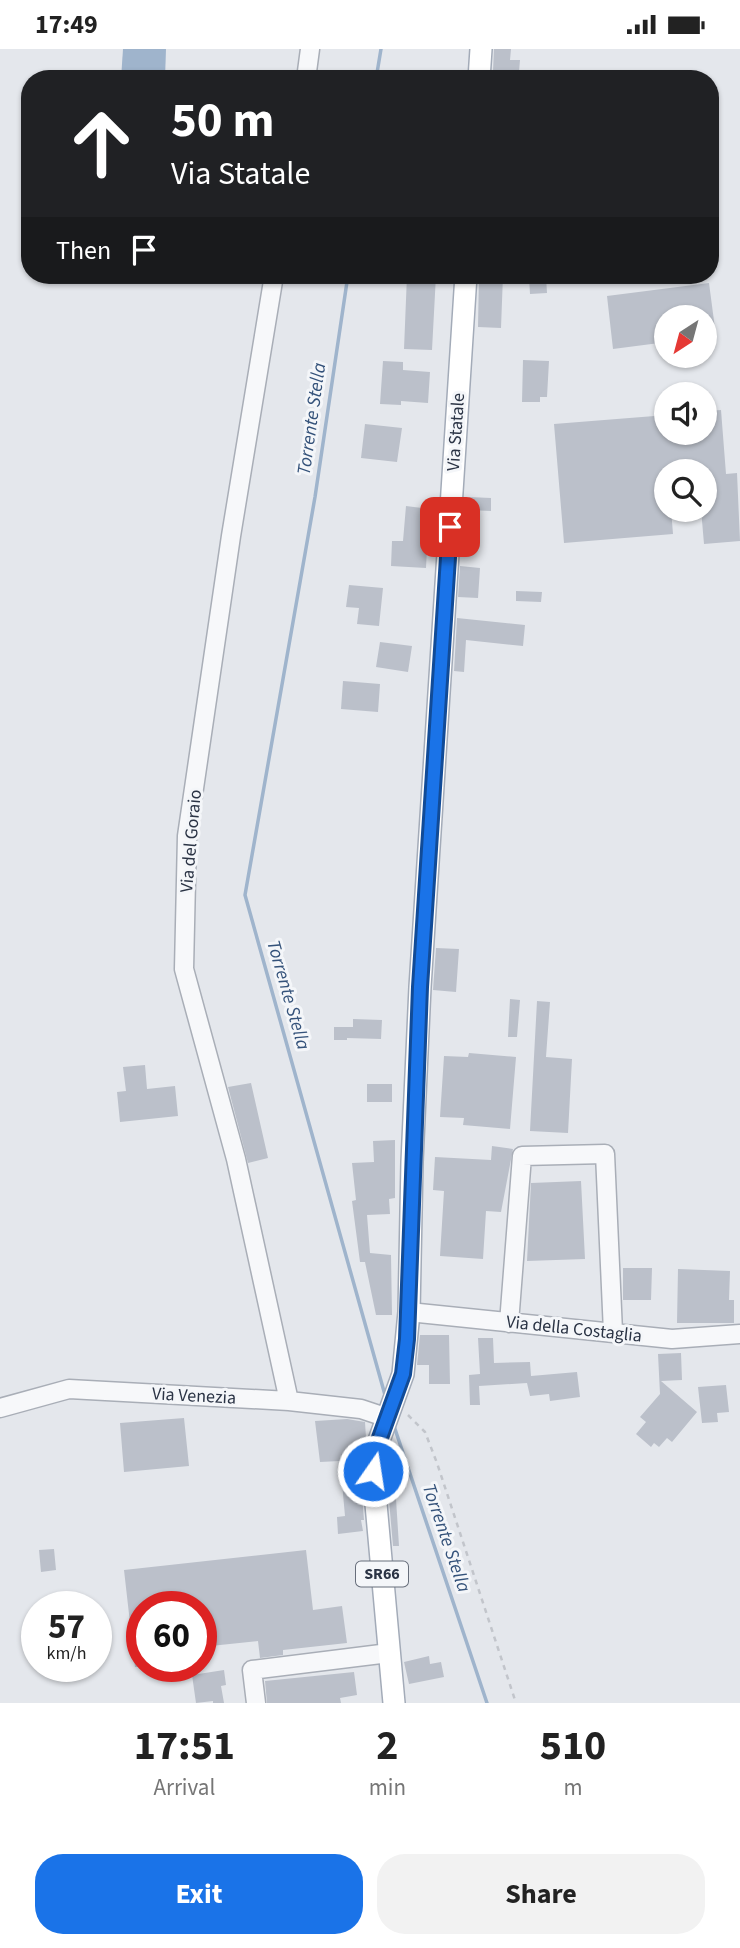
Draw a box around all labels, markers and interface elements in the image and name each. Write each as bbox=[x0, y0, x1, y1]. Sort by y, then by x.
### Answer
text: 17:49 bbox=[35, 6, 98, 43]
text: 50 m bbox=[171, 86, 275, 156]
icon: ahead bbox=[56, 98, 147, 189]
text: Via Statale bbox=[171, 151, 310, 197]
icon: arrive bbox=[125, 231, 163, 269]
text: Then bbox=[56, 232, 111, 269]
north arrow bbox=[654, 305, 718, 367]
map controls bbox=[654, 305, 717, 522]
water label: Torrente Stella bbox=[291, 361, 333, 477]
button: sound bbox=[654, 382, 717, 445]
street label: Via Statale bbox=[441, 392, 471, 472]
button: search bbox=[654, 459, 717, 522]
pin bbox=[420, 497, 480, 557]
icon: arrive bbox=[431, 508, 469, 546]
street label: Via del Goraio bbox=[174, 788, 208, 894]
water label: Torrente Stella bbox=[259, 937, 317, 1053]
street label: Via della Costaglia bbox=[505, 1309, 643, 1349]
street label: Via Venezia bbox=[151, 1381, 237, 1411]
position arrow bbox=[336, 1434, 410, 1508]
water label: Torrente Stella bbox=[415, 1480, 477, 1596]
road number: SR66 bbox=[356, 1561, 408, 1587]
speed limit sign: 60 bbox=[126, 1591, 217, 1682]
text: 57 bbox=[48, 1602, 85, 1652]
text: km/h bbox=[47, 1641, 86, 1666]
text: 17:51 bbox=[134, 1716, 235, 1776]
text: 2 bbox=[376, 1716, 398, 1776]
text: 510 bbox=[540, 1716, 606, 1776]
text: Arrival bbox=[153, 1771, 215, 1804]
text: min bbox=[369, 1771, 406, 1804]
text: m bbox=[563, 1771, 583, 1804]
button: Exit bbox=[35, 1854, 363, 1934]
button: Share bbox=[377, 1854, 705, 1934]

